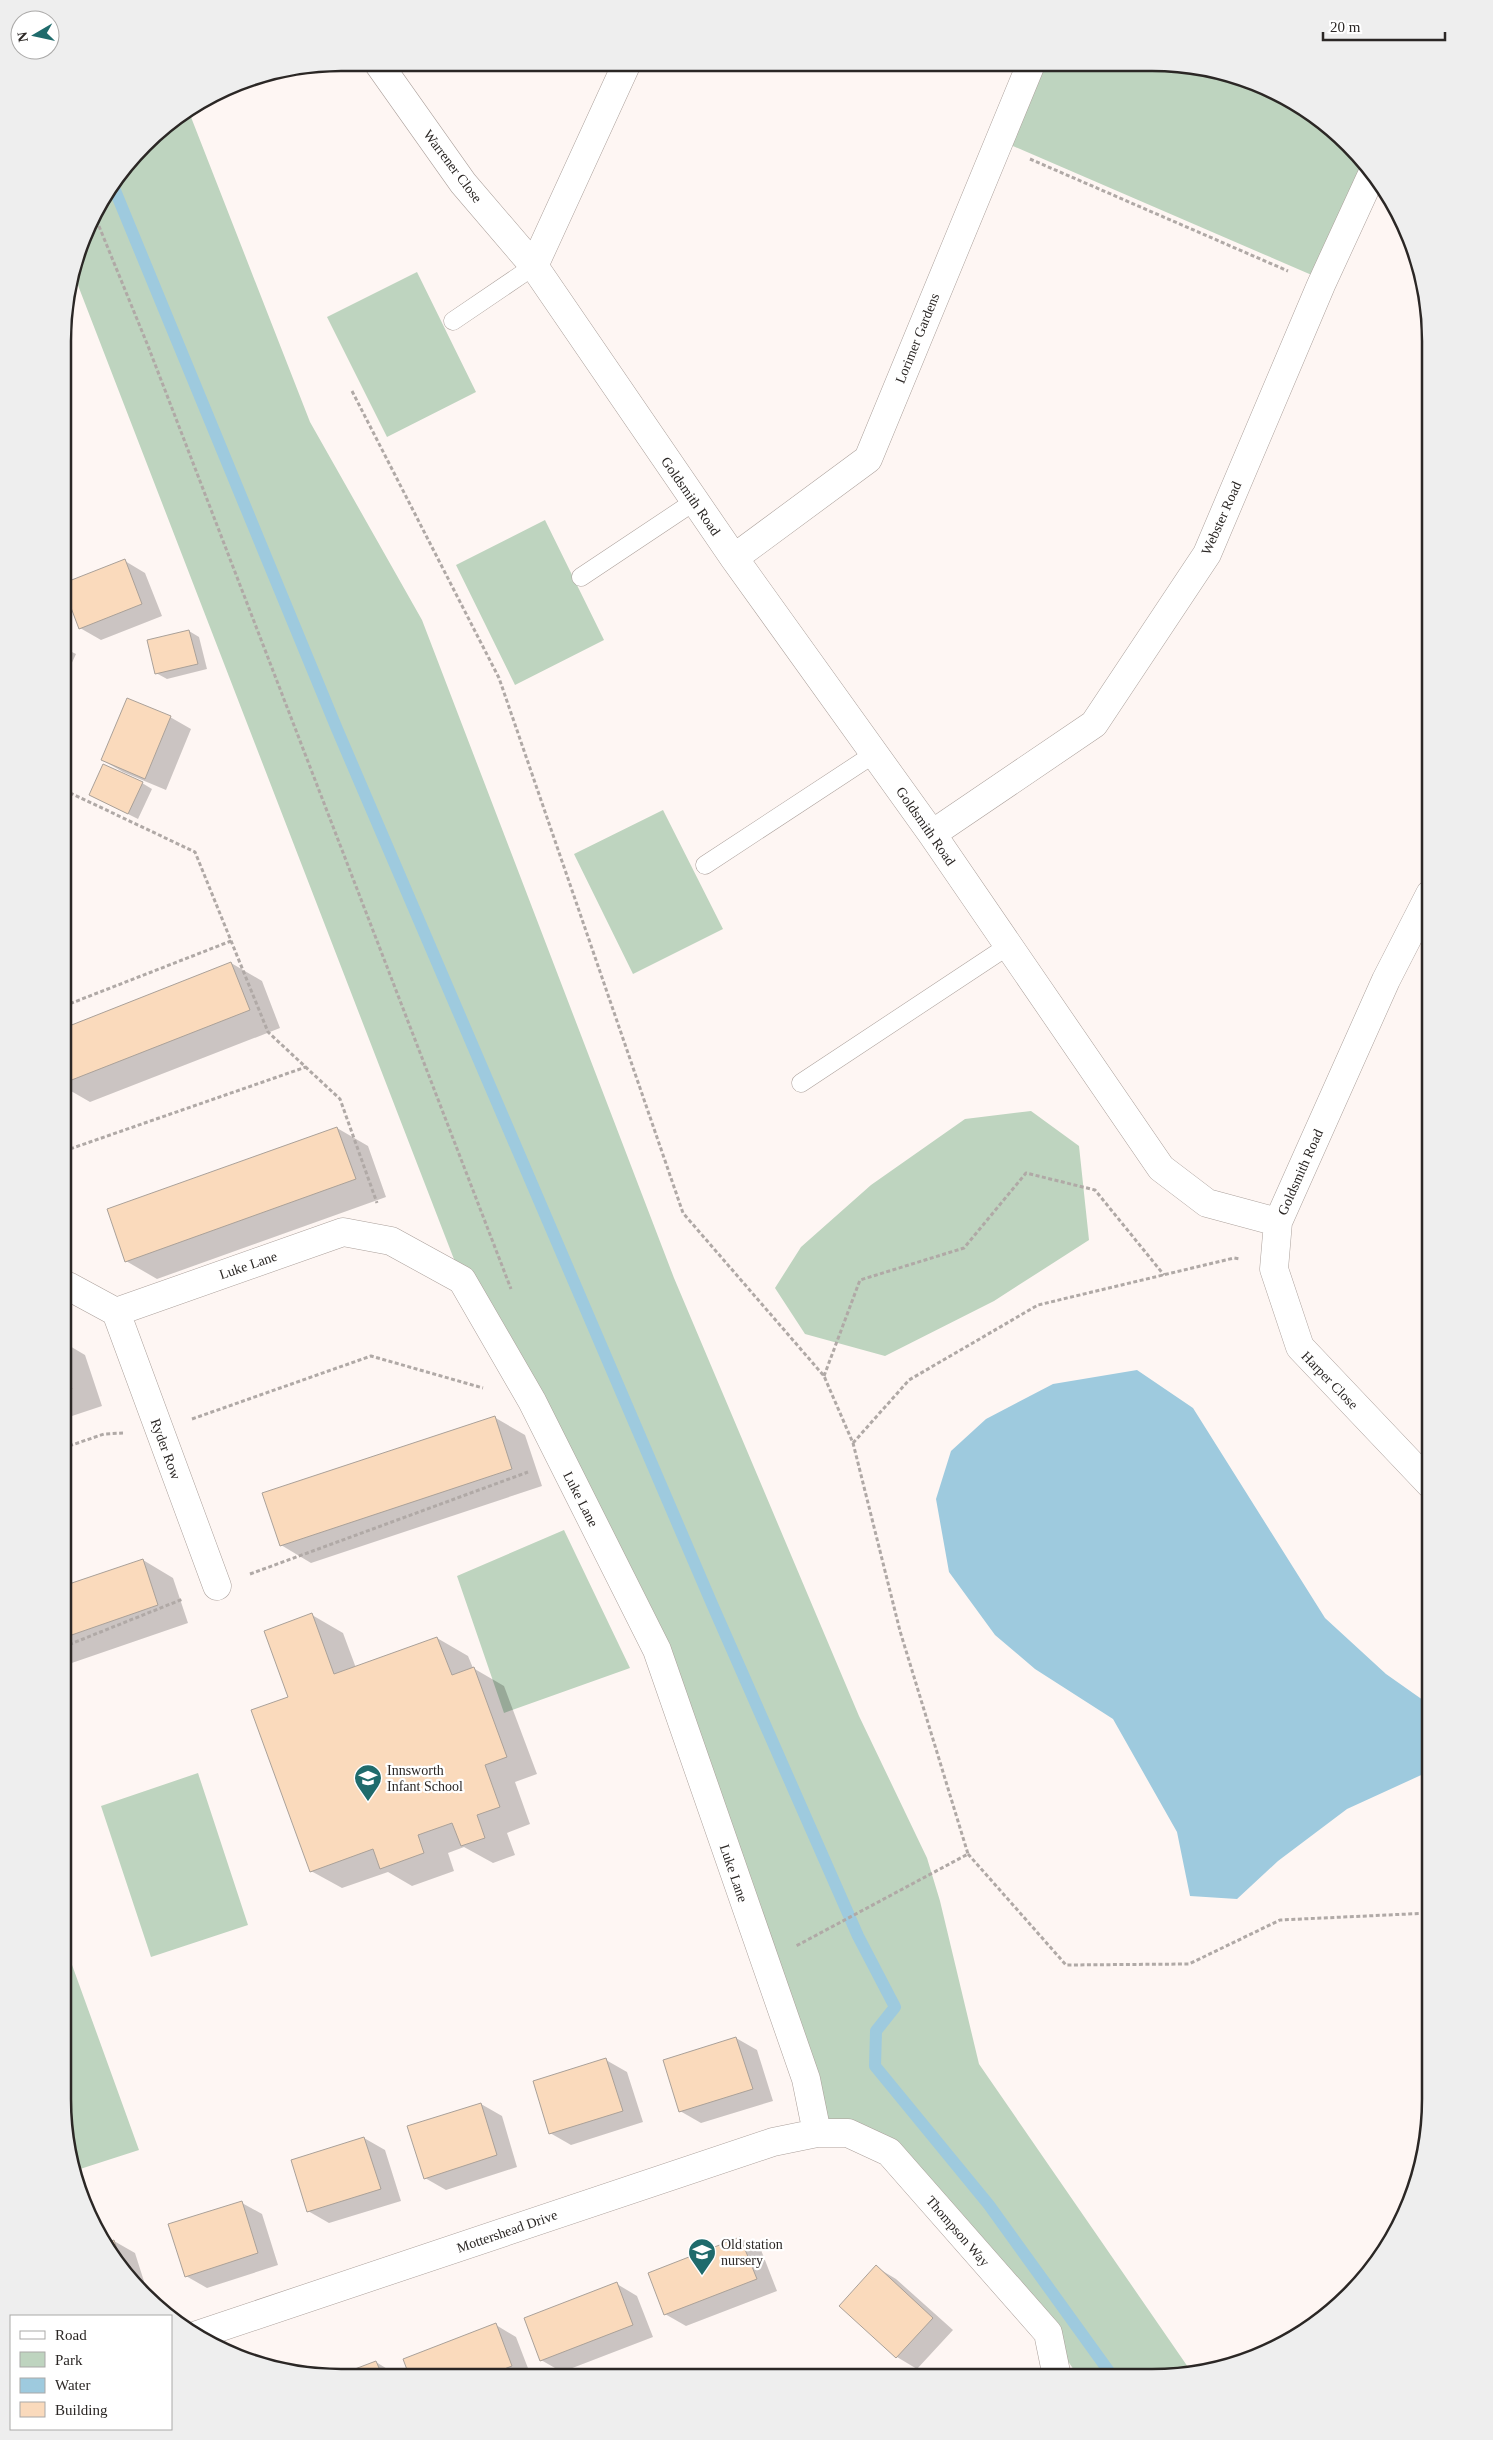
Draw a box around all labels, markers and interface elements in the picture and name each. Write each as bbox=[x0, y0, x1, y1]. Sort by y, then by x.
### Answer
north arrow bbox=[10, 10, 60, 60]
scale bar bbox=[1323, 10, 1446, 42]
text: 20 m bbox=[1330, 19, 1361, 35]
text: N bbox=[14, 31, 31, 43]
street label: Warrener Close bbox=[420, 127, 485, 206]
street label: Lorimer Gardens bbox=[893, 291, 942, 386]
street label: Goldsmith Road bbox=[658, 454, 723, 538]
street label: Webster Road bbox=[1199, 479, 1244, 557]
street label: Goldsmith Road bbox=[893, 784, 958, 868]
street label: Goldsmith Road bbox=[1275, 1127, 1326, 1217]
street label: Luke Lane bbox=[217, 1249, 279, 1282]
street label: Harper Close bbox=[1298, 1348, 1361, 1412]
street label: Ryder Row bbox=[148, 1417, 184, 1482]
street label: Luke Lane bbox=[560, 1469, 601, 1529]
school or university icon: Innsworth Infant School bbox=[353, 1763, 383, 1802]
place label: Innsworth Infant School bbox=[387, 1763, 463, 1794]
street label: Luke Lane bbox=[717, 1842, 750, 1904]
street label: Thompson Way bbox=[923, 2193, 992, 2270]
street label: Mottershead Drive bbox=[455, 2207, 559, 2256]
school or university icon: Old station nursery bbox=[687, 2237, 717, 2276]
place label: Old station nursery bbox=[721, 2237, 783, 2268]
legend bbox=[10, 2315, 172, 2430]
text: Road bbox=[55, 2327, 87, 2343]
text: Park bbox=[55, 2352, 83, 2368]
text: Water bbox=[55, 2377, 90, 2393]
text: Building bbox=[55, 2402, 108, 2418]

